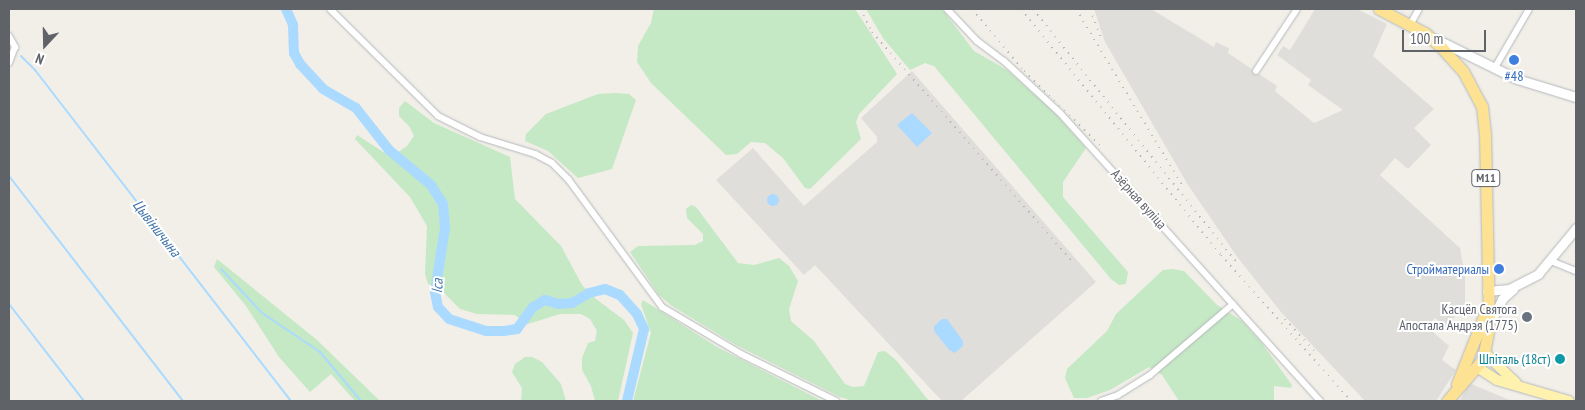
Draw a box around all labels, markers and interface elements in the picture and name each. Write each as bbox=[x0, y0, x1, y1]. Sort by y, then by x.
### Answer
north arrow bbox=[20, 20, 70, 70]
scale bar bbox=[1405, 20, 1489, 52]
text: 100 m bbox=[1410, 29, 1443, 48]
text: N bbox=[33, 49, 46, 69]
marker: #48 bbox=[1508, 54, 1520, 66]
place label: #48 bbox=[1505, 68, 1523, 84]
street label: Азёрная вуліца bbox=[1108, 166, 1170, 232]
road number: М11 bbox=[1471, 168, 1501, 188]
water label: Цывіншчына bbox=[129, 196, 185, 260]
place label: Стройматериалы bbox=[1406, 261, 1489, 277]
marker: Стройматериалы bbox=[1493, 263, 1505, 275]
water label: Іса bbox=[428, 278, 446, 294]
place label: Касцёл Святога Апостала Андрэя (1775) bbox=[1399, 301, 1517, 334]
marker: Касцёл Святога Апостала Андрэя (1775) bbox=[1521, 311, 1533, 323]
place label: Шпіталь (18ст) bbox=[1479, 351, 1550, 367]
marker: Шпіталь (18ст) bbox=[1554, 353, 1566, 365]

